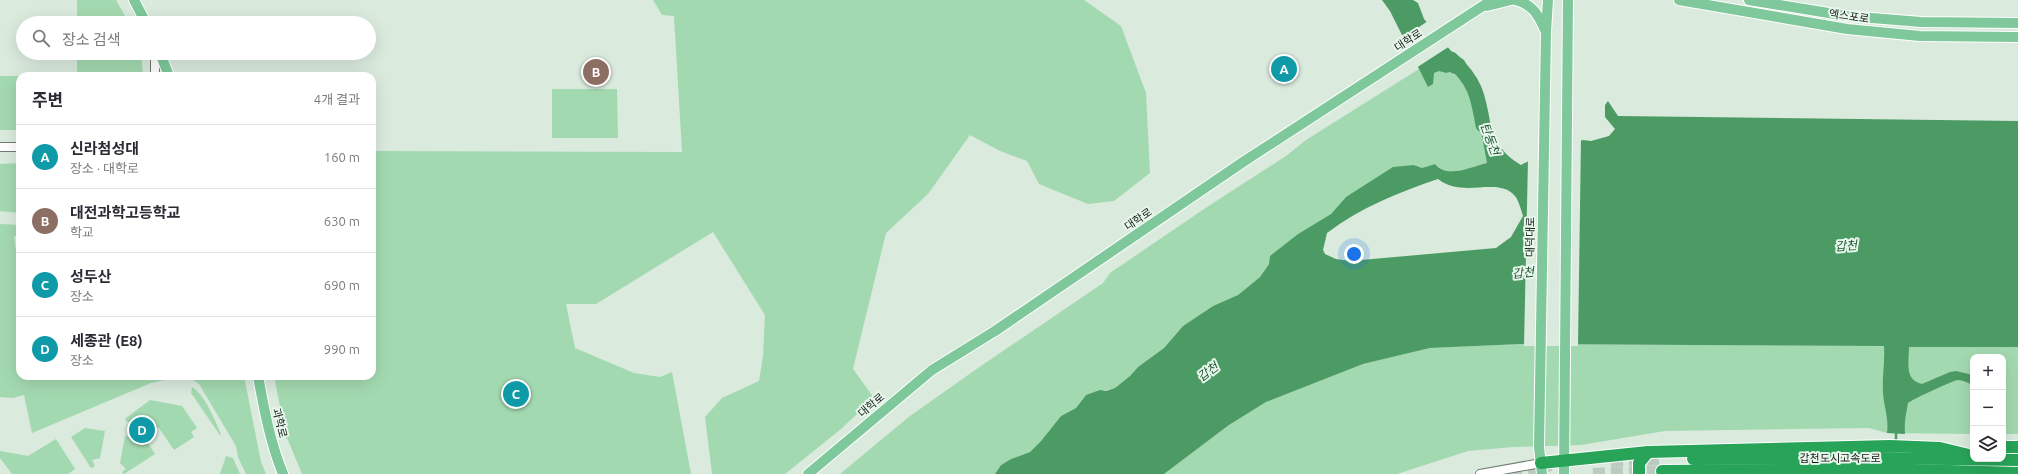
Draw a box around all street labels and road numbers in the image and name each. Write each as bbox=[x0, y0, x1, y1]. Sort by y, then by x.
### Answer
street label: 엑스포로 bbox=[1828, 7, 1870, 25]
street label: 대학로 bbox=[1392, 27, 1424, 53]
street label: 대학로 bbox=[1122, 206, 1154, 232]
street label: 대덕대로 bbox=[1524, 217, 1536, 257]
street label: 대학로 bbox=[856, 391, 886, 419]
street label: 과학로 bbox=[271, 407, 289, 439]
street label: 갑천도시고속도로 bbox=[1800, 452, 1880, 464]

